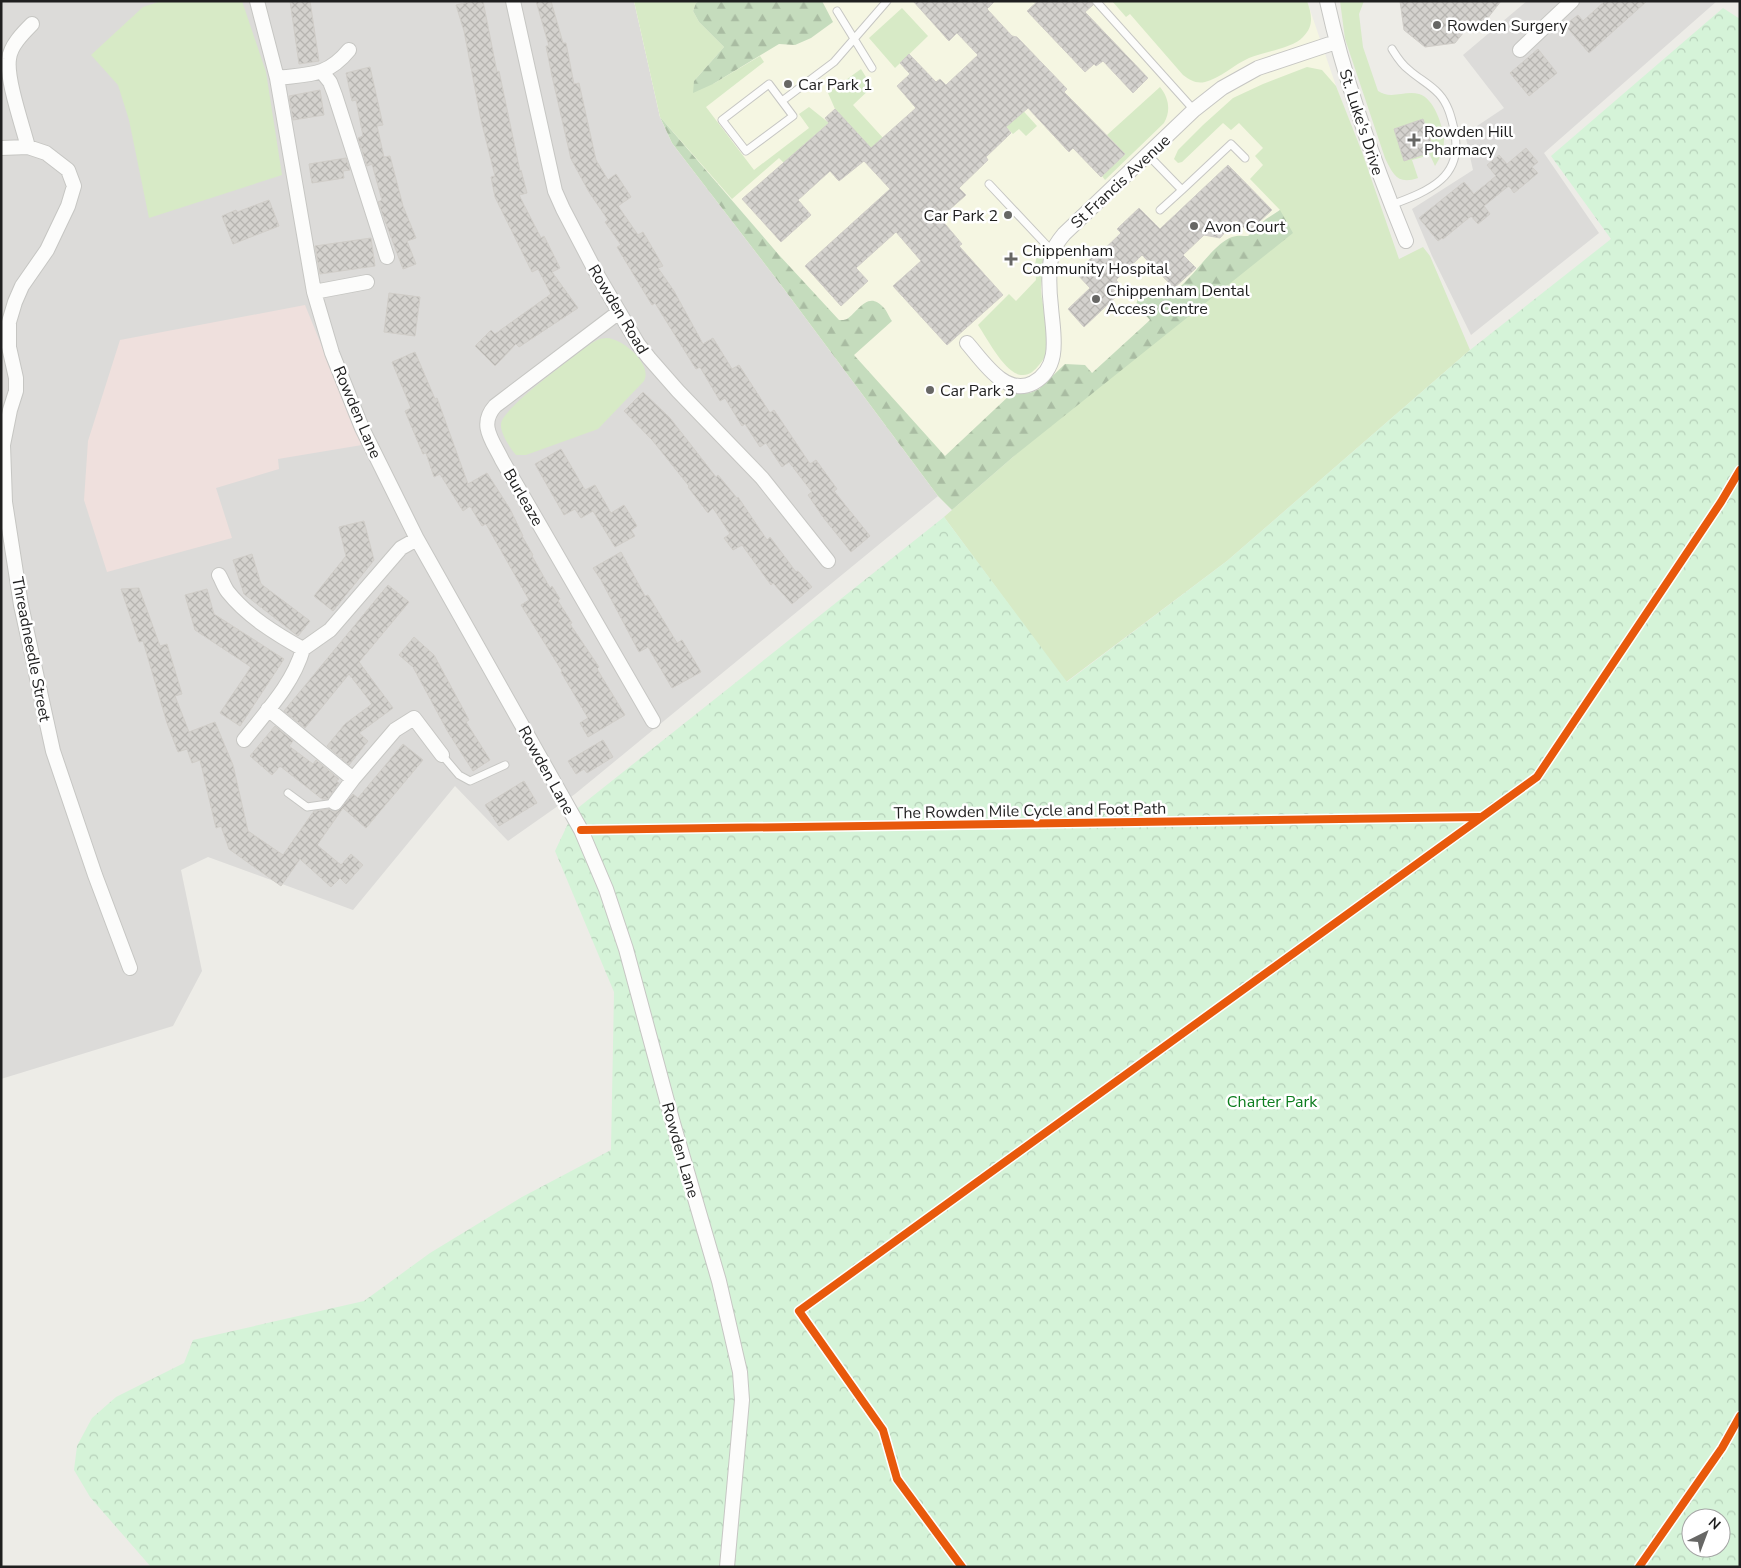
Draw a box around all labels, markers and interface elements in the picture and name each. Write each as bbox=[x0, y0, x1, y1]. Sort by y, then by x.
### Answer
place label: Rowden Surgery bbox=[1447, 15, 1568, 37]
marker: Rowden Surgery bbox=[1431, 19, 1443, 31]
street label: St. Luke's Drive bbox=[1334, 66, 1389, 178]
place label: Car Park 1 bbox=[798, 74, 873, 96]
marker: Car Park 1 bbox=[782, 78, 794, 90]
place label: Rowden Hill Pharmacy bbox=[1424, 121, 1513, 161]
street label: St Francis Avenue bbox=[1066, 130, 1175, 234]
marker: Rowden Hill Pharmacy bbox=[1408, 134, 1420, 146]
place label: Car Park 2 bbox=[924, 205, 998, 227]
marker: Car Park 2 bbox=[1002, 209, 1014, 221]
place label: Avon Court bbox=[1204, 216, 1286, 238]
marker: Avon Court bbox=[1188, 220, 1200, 232]
place label: Chippenham Community Hospital bbox=[1022, 240, 1169, 280]
marker: Chippenham Community Hospital bbox=[1004, 252, 1018, 266]
street label: Rowden Road bbox=[583, 261, 654, 358]
place label: Chippenham Dental Access Centre bbox=[1106, 280, 1250, 320]
marker: Chippenham Dental Access Centre bbox=[1090, 293, 1102, 305]
street label: Rowden Lane bbox=[328, 363, 386, 462]
place label: Car Park 3 bbox=[940, 380, 1015, 402]
marker: Car Park 3 bbox=[924, 384, 936, 396]
street label: Burleaze bbox=[498, 465, 548, 530]
street label: Threadneedle Street bbox=[6, 575, 56, 724]
street label: Rowden Lane bbox=[513, 722, 580, 819]
street label: The Rowden Mile Cycle and Foot Path bbox=[893, 798, 1167, 824]
park label: Charter Park bbox=[1227, 1091, 1318, 1113]
street label: Rowden Lane bbox=[656, 1100, 704, 1201]
north arrow bbox=[1681, 1508, 1731, 1558]
text: N bbox=[1704, 1513, 1725, 1534]

